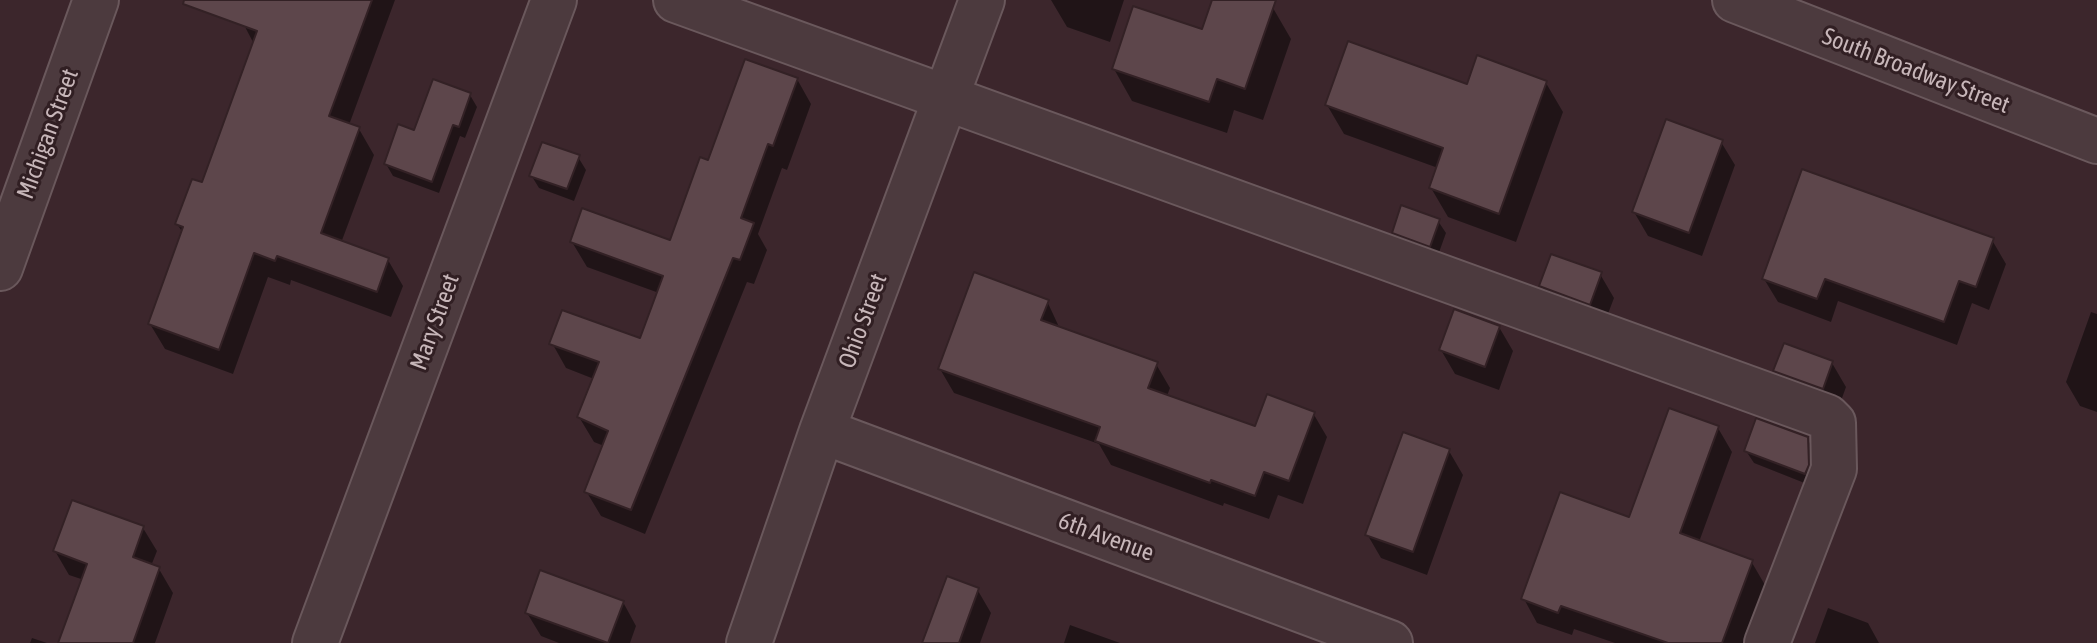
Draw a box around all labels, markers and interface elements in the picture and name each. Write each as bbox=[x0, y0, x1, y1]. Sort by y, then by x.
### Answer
street label: South Broadway Street bbox=[1818, 22, 2014, 120]
street label: Michigan Street bbox=[11, 65, 85, 203]
street label: Mary Street bbox=[404, 270, 466, 374]
street label: Ohio Street bbox=[833, 270, 893, 372]
street label: 6th Avenue bbox=[1054, 506, 1158, 568]

